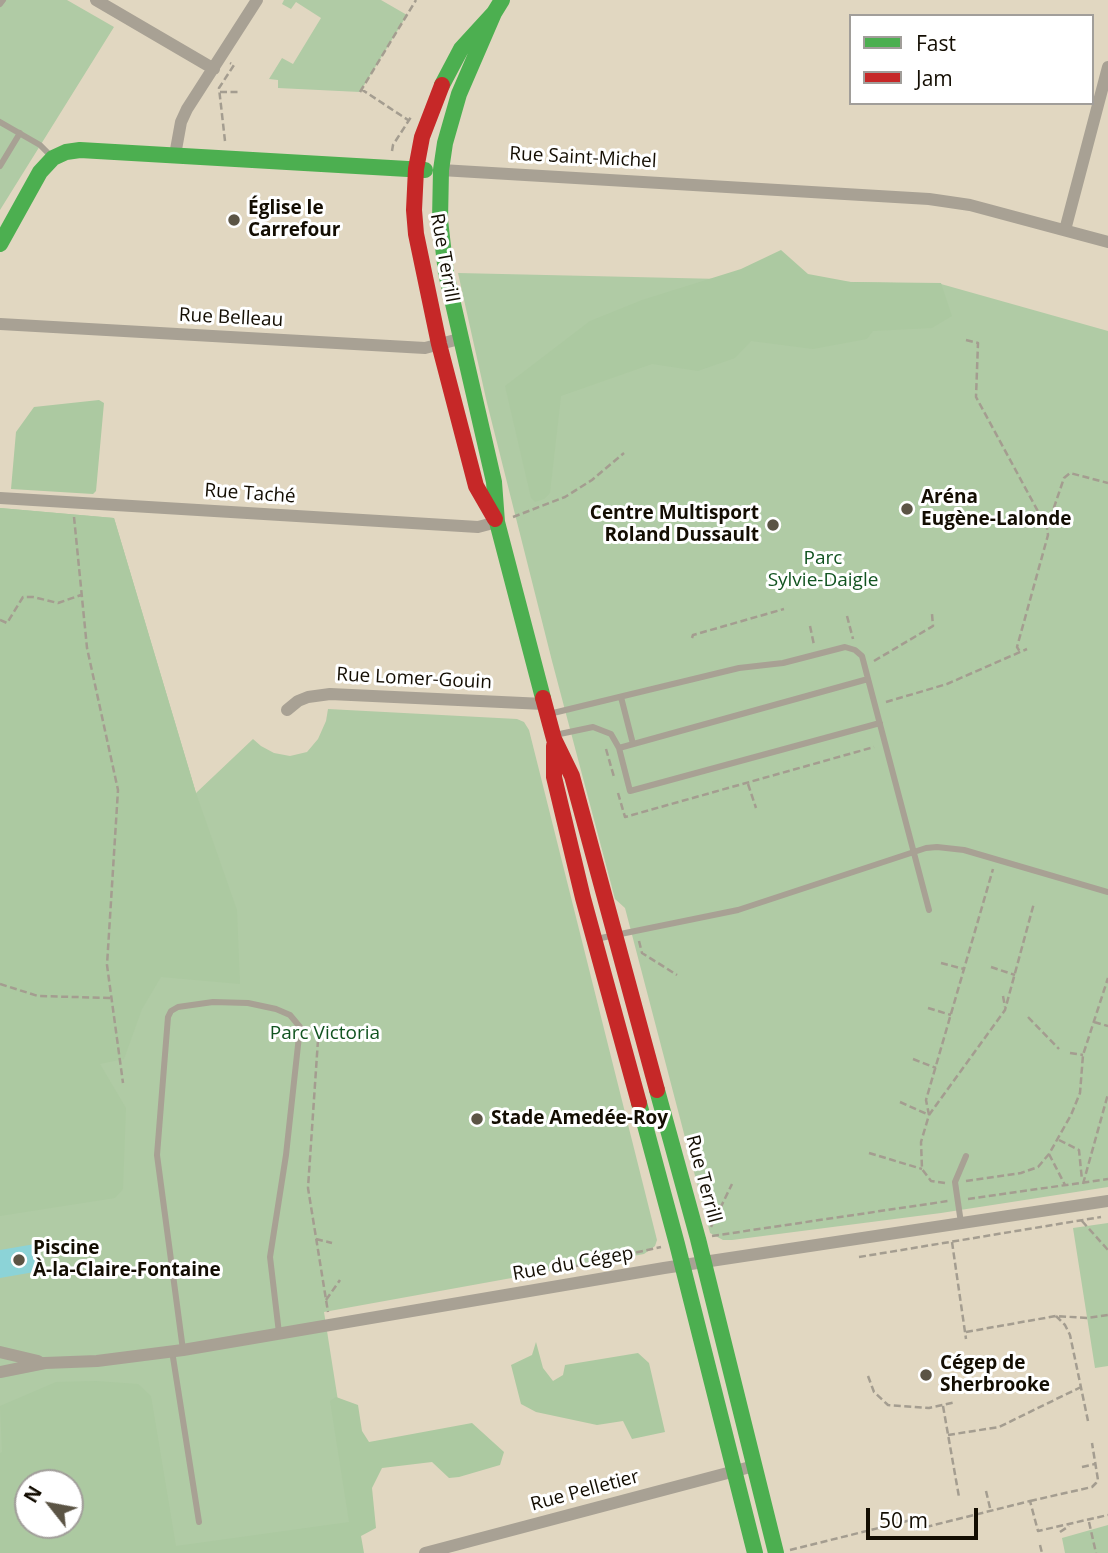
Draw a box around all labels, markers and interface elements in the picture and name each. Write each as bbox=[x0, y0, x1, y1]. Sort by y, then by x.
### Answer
legend bbox=[849, 14, 1094, 105]
text: Fast bbox=[916, 29, 956, 57]
text: Jam bbox=[916, 64, 953, 92]
street label: Rue Saint-Michel bbox=[509, 143, 657, 173]
place label: Église le Carrefour bbox=[248, 198, 340, 242]
marker: Église le Carrefour bbox=[226, 212, 242, 228]
street label: Rue Terrill bbox=[425, 212, 463, 304]
street label: Rue Belleau bbox=[178, 304, 284, 332]
street label: Rue Taché bbox=[204, 479, 296, 509]
place label: Aréna Eugène-Lalonde bbox=[921, 487, 1071, 531]
marker: Aréna Eugène-Lalonde bbox=[899, 501, 915, 517]
place label: Centre Multisport Roland Dussault bbox=[590, 503, 759, 547]
marker: Centre Multisport Roland Dussault bbox=[765, 517, 781, 533]
park label: Parc Sylvie-Daigle bbox=[768, 548, 878, 592]
street label: Rue Lomer-Gouin bbox=[336, 664, 492, 694]
park label: Parc Victoria bbox=[270, 1023, 380, 1045]
place label: Stade Amedée-Roy bbox=[491, 1108, 668, 1130]
marker: Stade Amedée-Roy bbox=[469, 1111, 485, 1127]
street label: Rue Terrill bbox=[680, 1133, 726, 1225]
place label: Piscine À-la-Claire-Fontaine bbox=[33, 1238, 221, 1282]
street label: Rue du Cégep bbox=[511, 1242, 635, 1286]
marker: Piscine À-la-Claire-Fontaine bbox=[11, 1252, 27, 1268]
place label: Cégep de Sherbrooke bbox=[940, 1353, 1050, 1397]
marker: Cégep de Sherbrooke bbox=[918, 1367, 934, 1383]
street label: Rue Pelletier bbox=[528, 1466, 642, 1516]
north arrow bbox=[14, 1469, 84, 1539]
text: N bbox=[18, 1481, 48, 1508]
scale bar bbox=[870, 1494, 982, 1538]
text: 50 m bbox=[879, 1506, 928, 1534]

